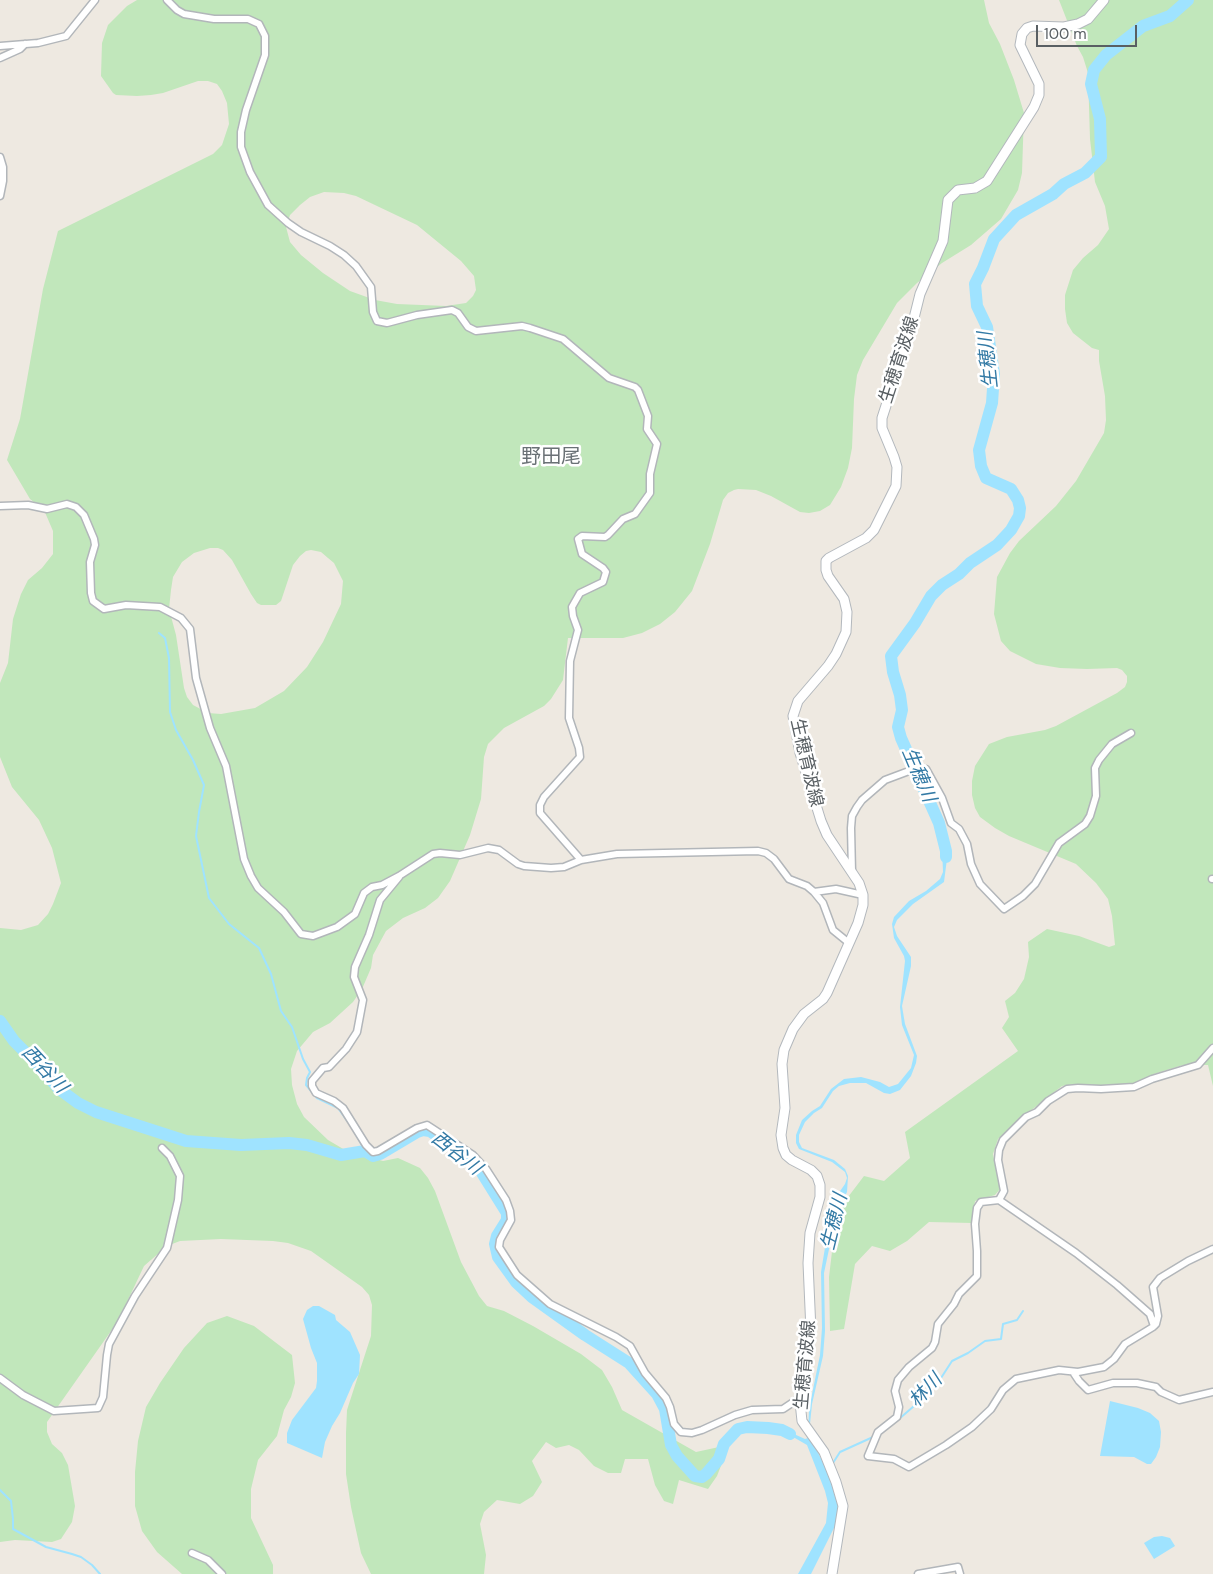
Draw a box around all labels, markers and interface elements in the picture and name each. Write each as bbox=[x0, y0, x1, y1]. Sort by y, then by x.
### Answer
scale bar bbox=[1038, 15, 1139, 47]
text: 100 m bbox=[1044, 24, 1087, 44]
street label: 生穂育波線 bbox=[876, 314, 924, 406]
water label: 生穂川 bbox=[975, 330, 1003, 390]
district label: 野田尾 bbox=[521, 446, 581, 470]
street label: 生穂育波線 bbox=[785, 717, 827, 809]
water label: 生穂川 bbox=[896, 744, 940, 806]
water label: 西谷川 bbox=[16, 1041, 72, 1099]
water label: 西谷川 bbox=[427, 1127, 485, 1181]
water label: 生穂川 bbox=[817, 1192, 853, 1252]
street label: 生穂育波線 bbox=[791, 1319, 821, 1411]
water label: 林川 bbox=[905, 1369, 947, 1413]

